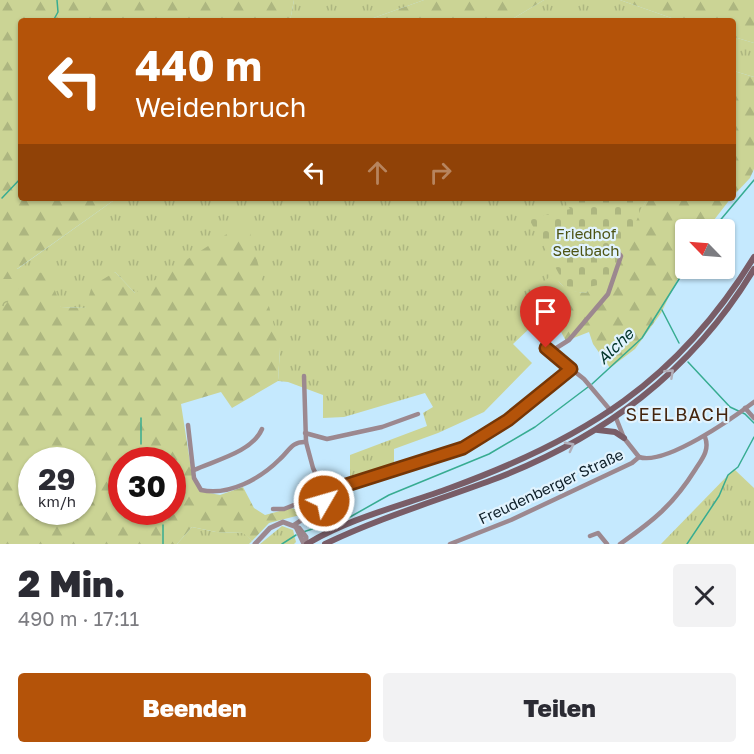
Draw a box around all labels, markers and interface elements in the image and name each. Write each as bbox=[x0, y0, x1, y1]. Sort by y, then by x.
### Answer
text: 440 m bbox=[135, 40, 262, 90]
icon: left bbox=[36, 42, 114, 120]
text: Weidenbruch bbox=[135, 91, 306, 123]
icon: left bbox=[298, 156, 331, 189]
icon: ahead bbox=[361, 156, 394, 189]
icon: right bbox=[424, 156, 457, 189]
north arrow bbox=[675, 219, 735, 279]
map controls bbox=[675, 219, 735, 279]
park label: Friedhof Seelbach bbox=[553, 224, 619, 259]
pin bbox=[520, 286, 571, 348]
icon: arrive bbox=[529, 295, 562, 328]
water label: Alche bbox=[593, 323, 639, 368]
one-way arrow bbox=[663, 370, 674, 381]
district label: SEELBACH bbox=[625, 403, 731, 425]
one-way arrow bbox=[563, 442, 574, 453]
street label: Freudenberger Straße bbox=[475, 445, 626, 528]
speed limit sign: 30 bbox=[108, 447, 186, 525]
text: 29 bbox=[38, 461, 76, 497]
position arrow bbox=[292, 469, 356, 533]
text: km/h bbox=[38, 492, 76, 510]
text: 2 Min. bbox=[18, 562, 126, 605]
button: close bbox=[673, 564, 736, 627]
text: 490 m · 17:11 bbox=[18, 606, 139, 630]
button: Beenden bbox=[18, 673, 371, 742]
button: Teilen bbox=[383, 673, 736, 742]

